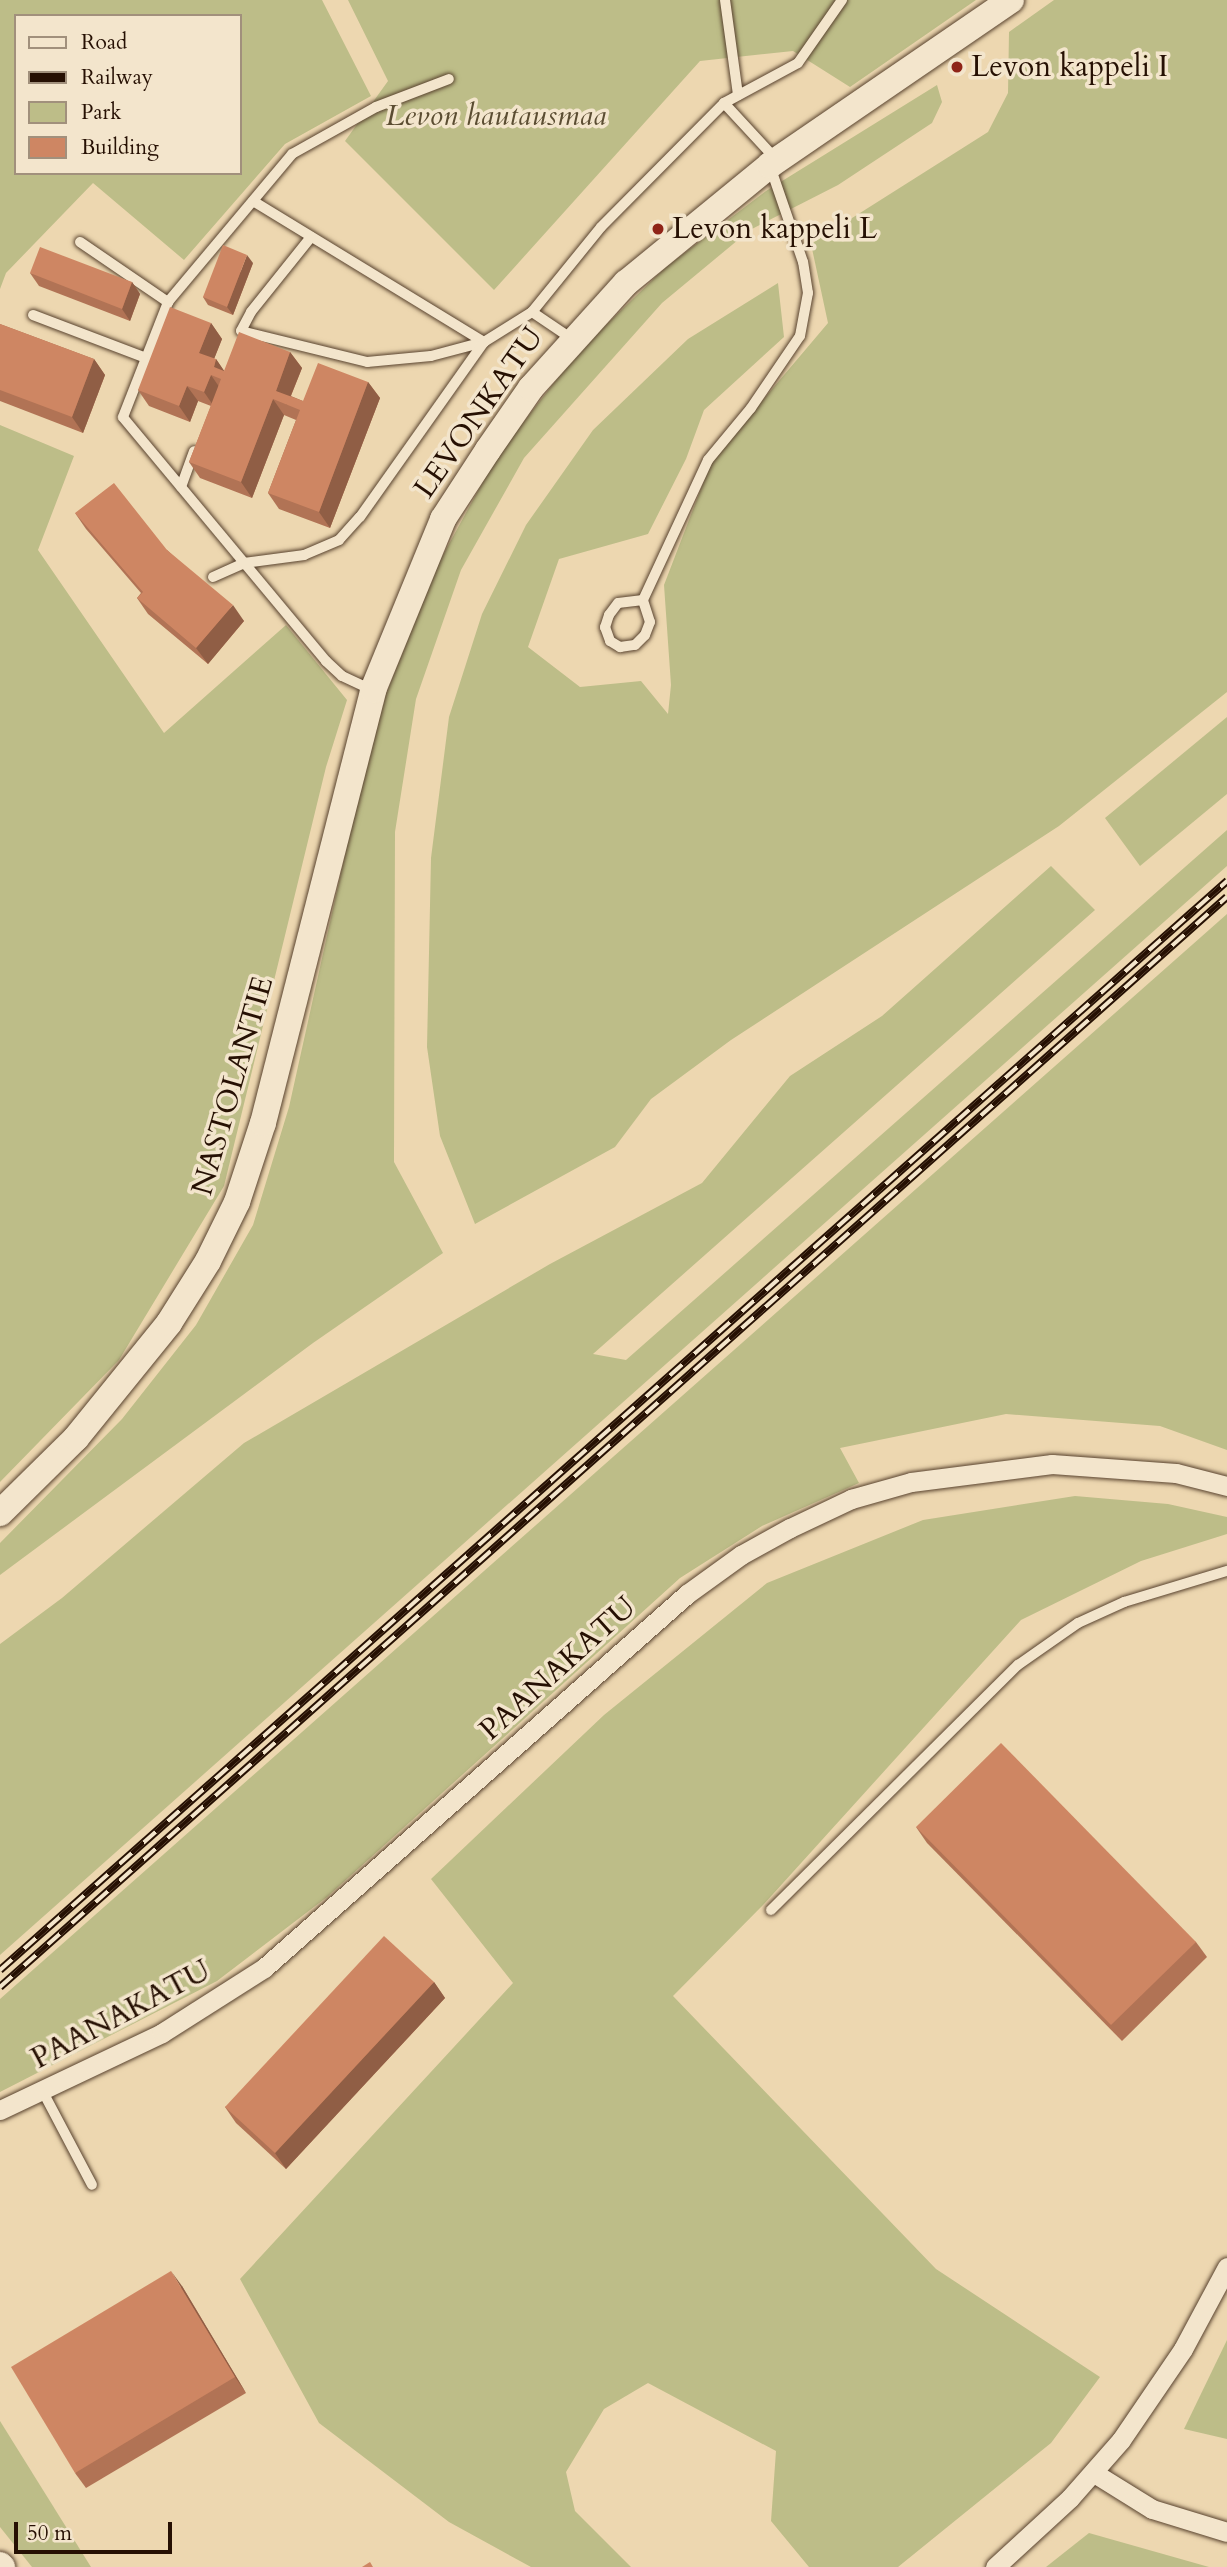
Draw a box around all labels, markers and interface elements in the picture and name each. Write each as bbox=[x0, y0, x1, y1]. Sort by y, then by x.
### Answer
legend bbox=[14, 14, 242, 175]
text: Road bbox=[81, 28, 127, 57]
place label: Levon kappeli I bbox=[971, 49, 1168, 85]
marker: Levon kappeli I bbox=[949, 59, 965, 75]
text: Railway bbox=[81, 63, 153, 92]
text: Park bbox=[81, 98, 121, 127]
park label: Levon hautausmaa bbox=[386, 98, 606, 134]
text: Building bbox=[81, 133, 159, 162]
place label: Levon kappeli L bbox=[672, 211, 877, 247]
marker: Levon kappeli L bbox=[650, 221, 666, 237]
street label: LEVONKATU bbox=[407, 321, 551, 505]
street label: NASTOLANTIE bbox=[185, 973, 281, 1199]
street label: PAANAKATU bbox=[473, 1590, 643, 1748]
street label: PAANAKATU bbox=[25, 1953, 217, 2077]
scale bar bbox=[18, 2508, 175, 2552]
text: 50 m bbox=[27, 2519, 72, 2548]

